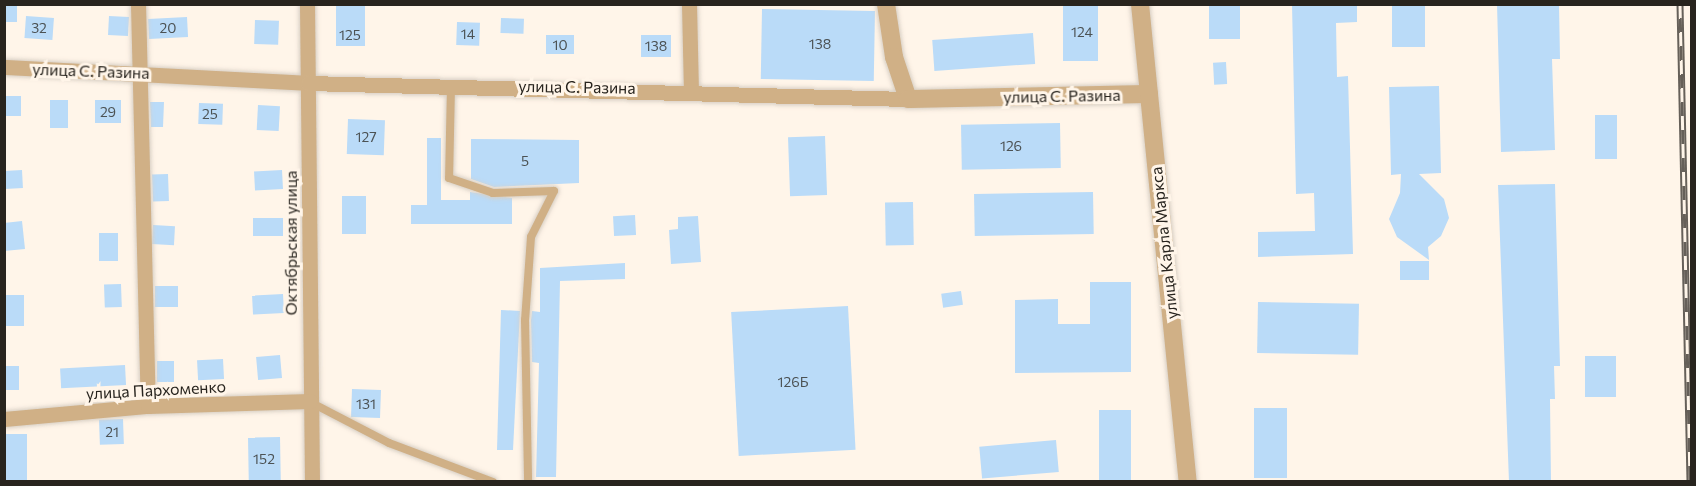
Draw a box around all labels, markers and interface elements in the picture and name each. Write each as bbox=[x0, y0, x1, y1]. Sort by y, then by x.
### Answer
house number: 32 bbox=[31, 20, 47, 36]
house number: 20 bbox=[160, 20, 176, 36]
house number: 124 bbox=[1071, 24, 1093, 40]
house number: 14 bbox=[461, 26, 475, 42]
house number: 125 bbox=[339, 27, 361, 43]
house number: 138 bbox=[809, 36, 831, 52]
house number: 10 bbox=[552, 37, 568, 53]
house number: 138 bbox=[645, 38, 667, 54]
street label: улица С. Разина bbox=[32, 59, 150, 83]
street label: улица С. Разина bbox=[518, 76, 636, 98]
street label: улица С. Разина bbox=[1003, 85, 1121, 107]
house number: 29 bbox=[100, 104, 116, 120]
house number: 25 bbox=[202, 106, 218, 122]
house number: 127 bbox=[355, 129, 377, 145]
house number: 126 bbox=[1000, 138, 1022, 154]
house number: 5 bbox=[521, 153, 529, 169]
street label: улица Карла Маркса bbox=[1146, 166, 1182, 320]
street label: Октябрьская улица bbox=[281, 171, 301, 315]
house number: 126Б bbox=[778, 374, 808, 390]
street label: улица Пархоменко bbox=[85, 377, 227, 403]
house number: 131 bbox=[356, 396, 376, 412]
house number: 21 bbox=[105, 424, 119, 440]
house number: 152 bbox=[253, 451, 275, 467]

